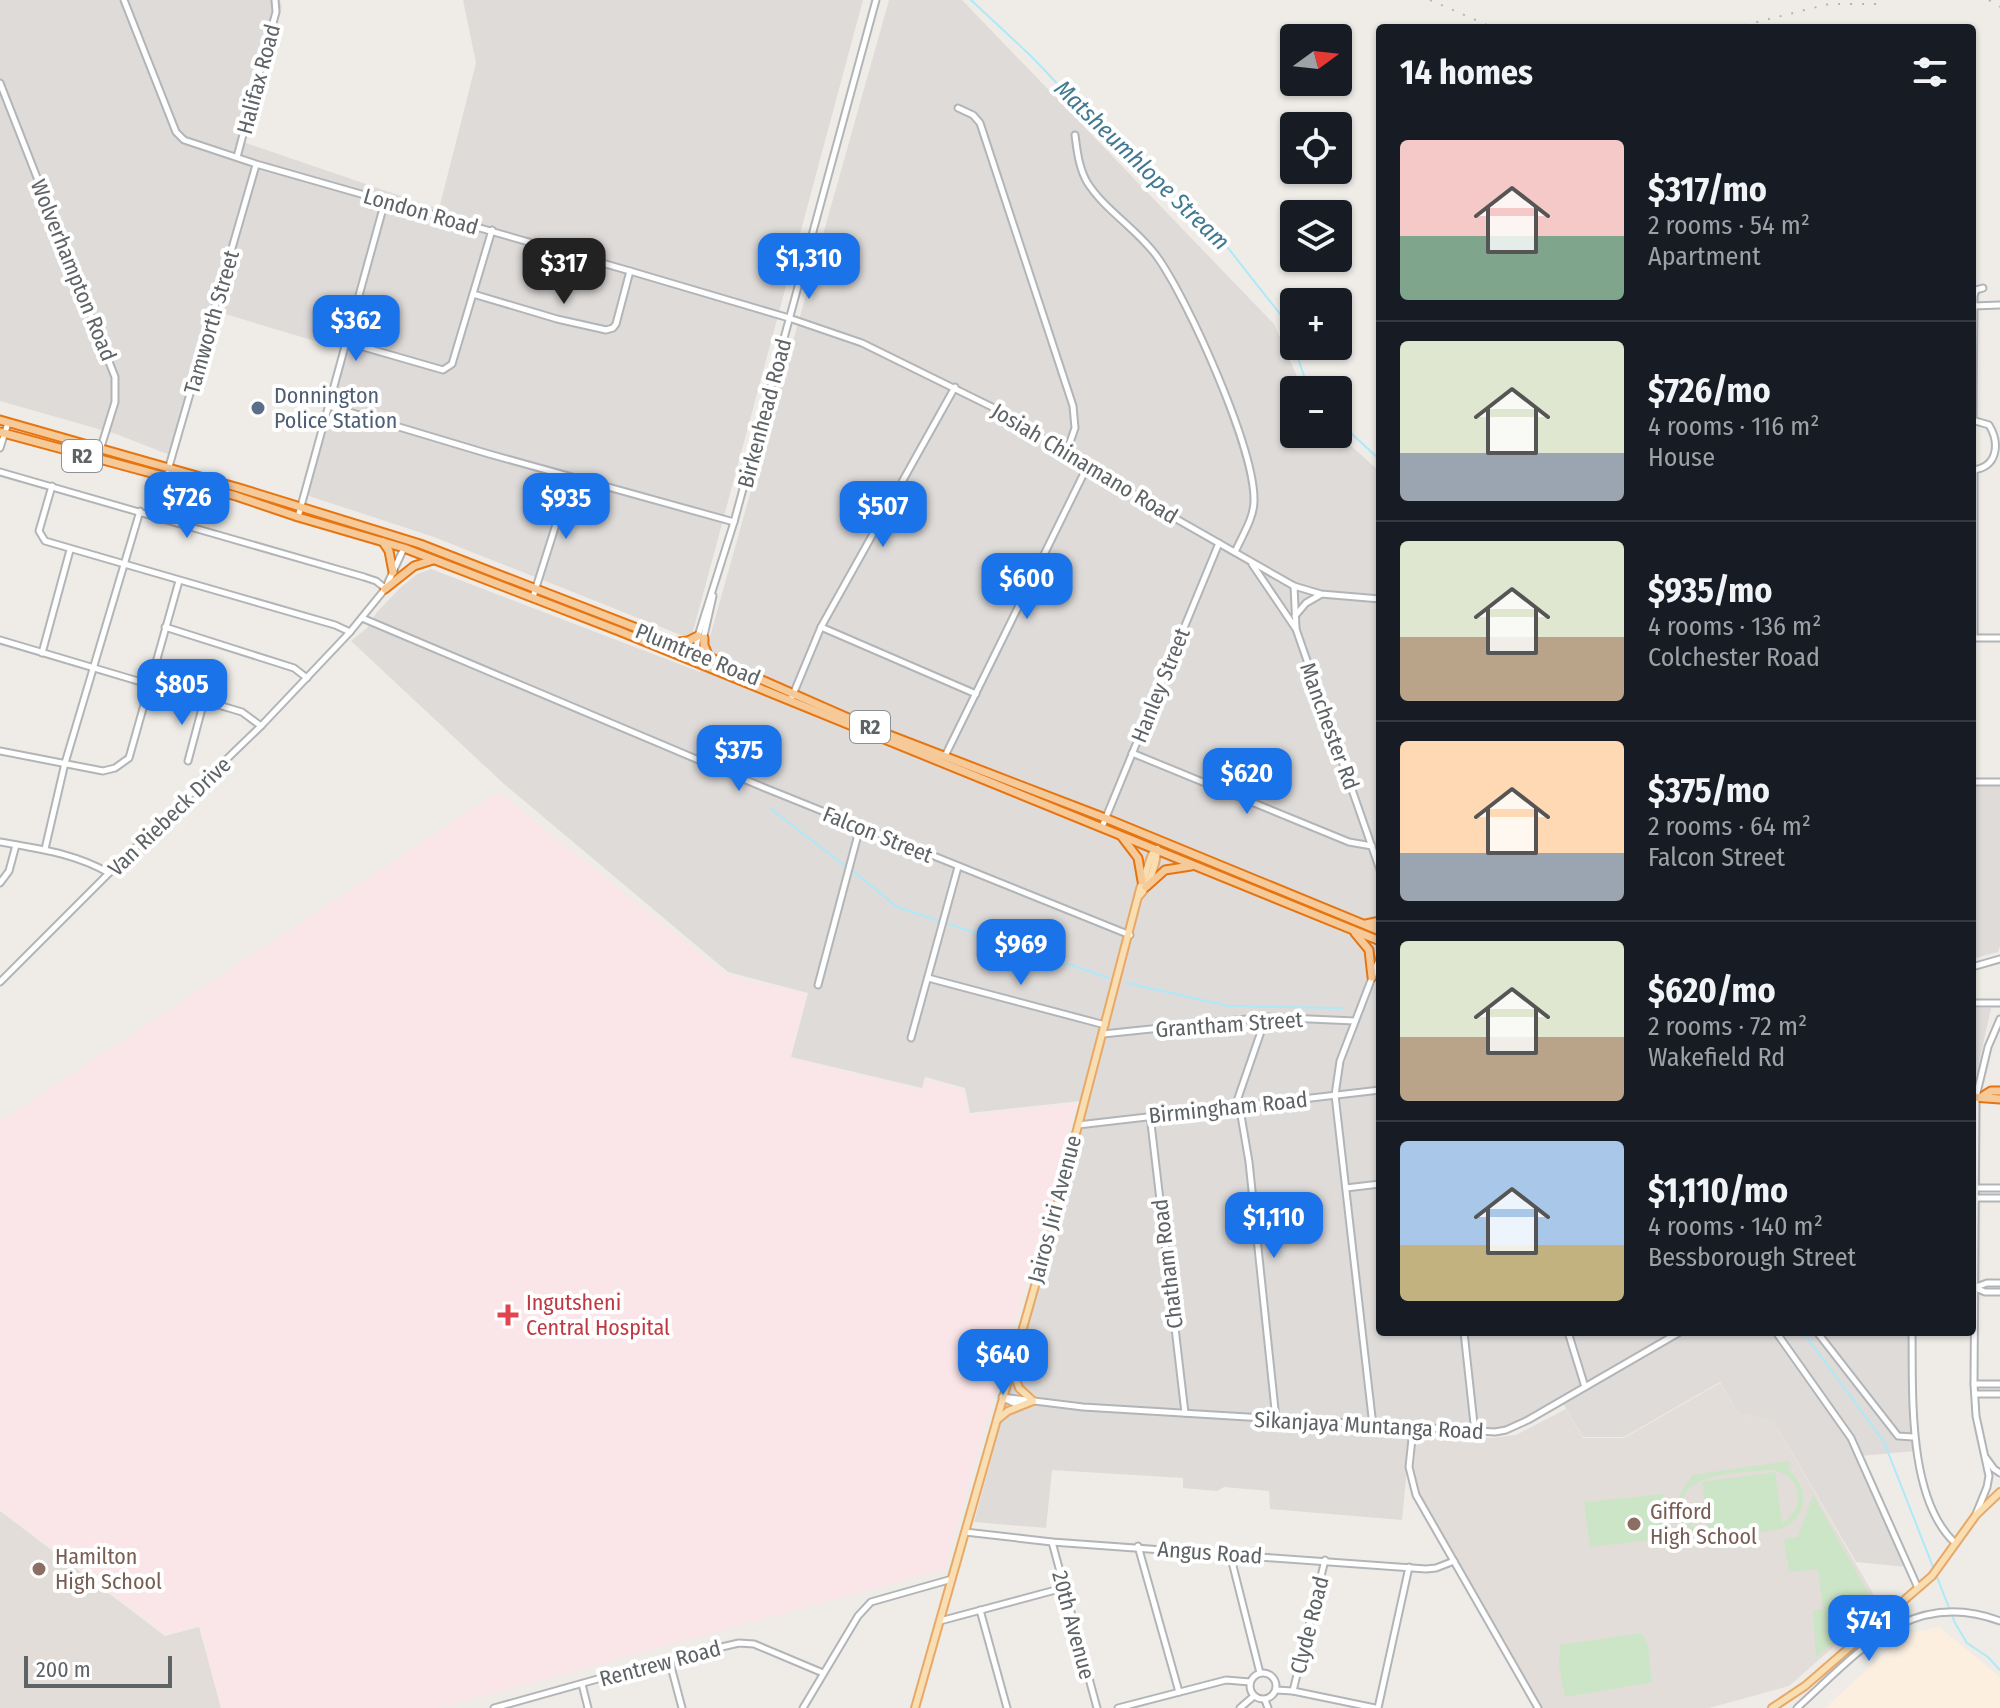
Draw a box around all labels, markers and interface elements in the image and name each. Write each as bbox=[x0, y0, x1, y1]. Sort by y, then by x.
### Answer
street label: Halifax Road bbox=[231, 21, 286, 137]
north arrow bbox=[1280, 24, 1352, 96]
map controls bbox=[1280, 24, 1352, 448]
icon: filters bbox=[1908, 50, 1952, 94]
text: 14 homes bbox=[1400, 52, 1533, 93]
water label: Matsheumhlope Stream bbox=[1049, 74, 1235, 256]
button: locate bbox=[1280, 112, 1352, 184]
text: $317/mo bbox=[1648, 169, 1767, 210]
icon: home bbox=[1464, 172, 1560, 268]
street label: Wolverhampton Road bbox=[25, 175, 122, 365]
street label: London Road bbox=[360, 182, 481, 241]
button: layers bbox=[1280, 200, 1352, 272]
text: 2 rooms · 54 m² bbox=[1648, 210, 1810, 241]
pin: $1,310 bbox=[744, 233, 874, 301]
pin: $317 bbox=[517, 238, 611, 306]
text: Apartment bbox=[1648, 241, 1761, 272]
text: $1,310 bbox=[776, 243, 842, 274]
street label: Tamworth Street bbox=[178, 246, 245, 397]
text: $317 bbox=[541, 248, 587, 279]
button: + bbox=[1280, 288, 1352, 360]
pin: $362 bbox=[309, 295, 403, 363]
text: $362 bbox=[331, 305, 381, 336]
street label: Birkenhead Road bbox=[732, 336, 797, 491]
text: $726/mo bbox=[1648, 370, 1771, 411]
icon: home bbox=[1464, 373, 1560, 469]
button: − bbox=[1280, 376, 1352, 448]
place label: Donnington Police Station bbox=[274, 382, 397, 434]
street label: Josiah Chinamano Road bbox=[987, 397, 1183, 530]
marker: Donnington Police Station bbox=[249, 399, 267, 417]
text: 4 rooms · 116 m² bbox=[1648, 411, 1819, 442]
road number: R2 bbox=[62, 440, 102, 472]
text: House bbox=[1648, 442, 1715, 473]
pin: $726 bbox=[140, 472, 234, 540]
pin: $935 bbox=[519, 473, 613, 541]
pin: $507 bbox=[836, 481, 930, 549]
text: $726 bbox=[162, 482, 212, 513]
text: $935 bbox=[541, 483, 591, 514]
text: $507 bbox=[858, 491, 908, 522]
pin: $600 bbox=[980, 553, 1074, 621]
text: $600 bbox=[1000, 563, 1054, 594]
text: $935/mo bbox=[1648, 570, 1772, 611]
icon: home bbox=[1464, 573, 1560, 669]
text: 4 rooms · 136 m² bbox=[1648, 611, 1821, 642]
street label: Plumtree Road bbox=[631, 617, 764, 692]
street label: Hanley Street bbox=[1125, 623, 1196, 746]
text: Colchester Road bbox=[1648, 642, 1820, 673]
pin: $805 bbox=[135, 659, 229, 727]
street label: Manchester Rd bbox=[1294, 659, 1365, 793]
text: $805 bbox=[155, 669, 209, 700]
road number: R2 bbox=[850, 711, 890, 743]
pin: $375 bbox=[692, 725, 786, 793]
text: $375 bbox=[715, 735, 763, 766]
pin: $620 bbox=[1200, 748, 1294, 816]
street label: Van Riebeck Drive bbox=[102, 751, 236, 882]
text: $620 bbox=[1221, 758, 1273, 789]
text: $375/mo bbox=[1648, 770, 1770, 811]
icon: home bbox=[1464, 773, 1560, 869]
street label: Falcon Street bbox=[819, 800, 937, 869]
text: 2 rooms · 64 m² bbox=[1648, 811, 1811, 842]
text: Falcon Street bbox=[1648, 842, 1785, 873]
pin: $969 bbox=[974, 919, 1068, 987]
text: $969 bbox=[995, 929, 1047, 960]
text: $620/mo bbox=[1648, 970, 1776, 1011]
icon: home bbox=[1464, 973, 1560, 1069]
street label: Grantham Street bbox=[1154, 1006, 1304, 1043]
text: 2 rooms · 72 m² bbox=[1648, 1011, 1807, 1042]
text: Wakefield Rd bbox=[1648, 1042, 1785, 1073]
street label: Birmingham Road bbox=[1147, 1086, 1309, 1129]
street label: Jairos Jiri Avenue bbox=[1022, 1132, 1087, 1286]
text: $1,110/mo bbox=[1648, 1170, 1788, 1211]
icon: home bbox=[1464, 1173, 1560, 1269]
pin: $1,110 bbox=[1209, 1192, 1339, 1260]
street label: Chatham Road bbox=[1146, 1197, 1189, 1330]
text: $1,110 bbox=[1243, 1202, 1305, 1233]
text: 4 rooms · 140 m² bbox=[1648, 1211, 1823, 1242]
text: Bessborough Street bbox=[1648, 1242, 1856, 1273]
place label: Ingutsheni Central Hospital bbox=[526, 1289, 670, 1341]
marker: Ingutsheni Central Hospital bbox=[497, 1304, 519, 1326]
pin: $640 bbox=[956, 1329, 1050, 1397]
text: $640 bbox=[976, 1339, 1030, 1370]
street label: Sikanjaya Muntanga Road bbox=[1254, 1406, 1484, 1445]
place label: Gifford High School bbox=[1650, 1498, 1757, 1550]
marker: Gifford High School bbox=[1625, 1515, 1643, 1533]
street label: Angus Road bbox=[1157, 1535, 1263, 1570]
place label: Hamilton High School bbox=[55, 1543, 162, 1595]
marker: Hamilton High School bbox=[30, 1560, 48, 1578]
street label: 20th Avenue bbox=[1046, 1568, 1101, 1682]
street label: Clyde Road bbox=[1284, 1573, 1335, 1677]
pin: $741 bbox=[1822, 1595, 1916, 1663]
text: $741 bbox=[1846, 1605, 1892, 1636]
street label: Rentrew Road bbox=[597, 1634, 724, 1693]
scale bar bbox=[24, 1652, 172, 1688]
text: 200 m bbox=[36, 1656, 91, 1683]

